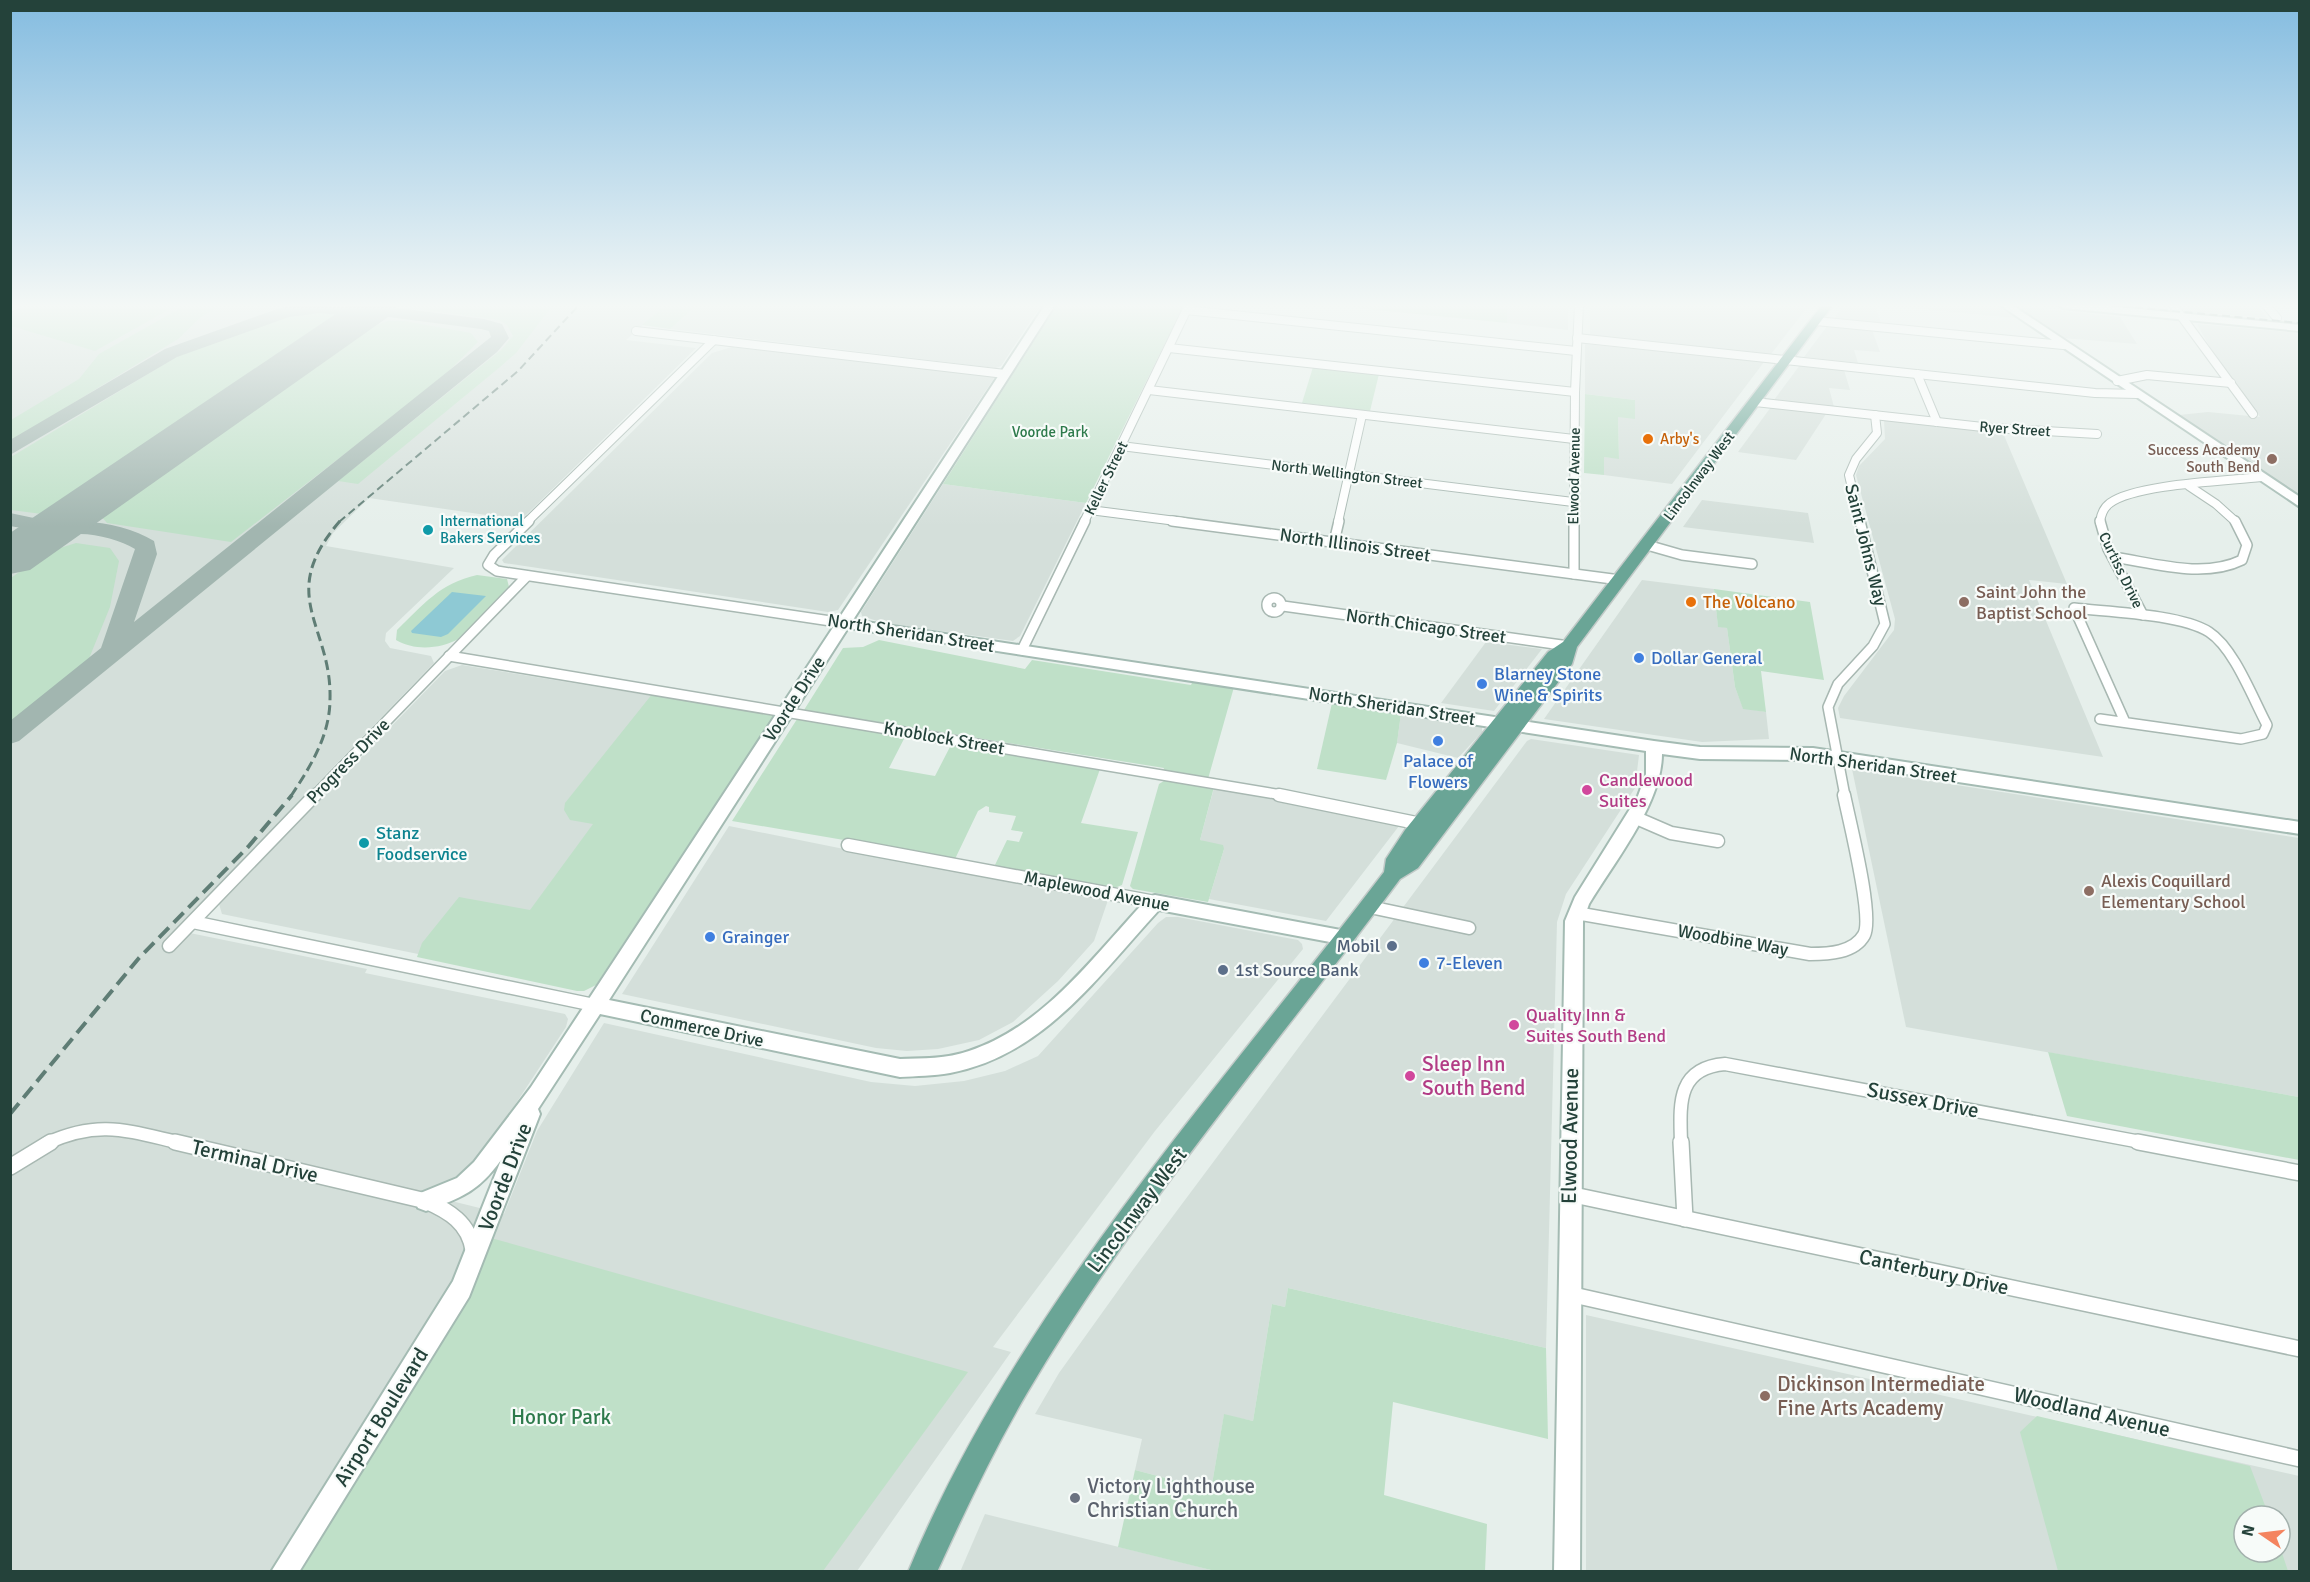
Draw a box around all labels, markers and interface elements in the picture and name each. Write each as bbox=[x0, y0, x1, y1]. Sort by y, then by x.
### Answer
street label: Ryer Street bbox=[1979, 418, 2051, 440]
park label: Voorde Park bbox=[1012, 423, 1089, 441]
street label: Elwood Avenue bbox=[1564, 427, 1584, 525]
street label: Lincolnway West bbox=[1660, 428, 1738, 524]
place label: Arby's bbox=[1660, 430, 1700, 448]
marker: Arby's bbox=[1641, 432, 1655, 446]
street label: Keller Street bbox=[1080, 438, 1132, 518]
place label: Success Academy South Bend bbox=[2148, 441, 2260, 476]
marker: Success Academy South Bend bbox=[2265, 452, 2279, 466]
street label: North Wellington Street bbox=[1270, 456, 1424, 492]
street label: Saint Johns Way bbox=[1840, 482, 1892, 609]
place label: International Bakers Services bbox=[440, 512, 541, 547]
marker: International Bakers Services bbox=[421, 523, 435, 537]
street label: North Illinois Street bbox=[1278, 524, 1432, 566]
street label: Curtiss Drive bbox=[2095, 529, 2147, 611]
place label: Saint John the Baptist School bbox=[1976, 581, 2087, 624]
place label: The Volcano bbox=[1703, 591, 1795, 613]
marker: The Volcano bbox=[1684, 595, 1698, 609]
marker: Saint John the Baptist School bbox=[1957, 595, 1971, 609]
street label: North Chicago Street bbox=[1345, 604, 1507, 648]
street label: North Sheridan Street bbox=[826, 609, 996, 657]
place label: Dollar General bbox=[1651, 647, 1762, 669]
marker: Dollar General bbox=[1632, 651, 1646, 665]
street label: Voorde Drive bbox=[758, 652, 830, 746]
place label: Blarney Stone Wine & Spirits bbox=[1494, 663, 1603, 706]
marker: Blarney Stone Wine & Spirits bbox=[1475, 677, 1489, 691]
street label: North Sheridan Street bbox=[1307, 682, 1477, 730]
street label: Progress Drive bbox=[302, 714, 394, 808]
street label: Knoblock Street bbox=[882, 717, 1006, 759]
marker: Palace of Flowers bbox=[1431, 734, 1445, 748]
street label: North Sheridan Street bbox=[1788, 742, 1958, 788]
place label: Palace of Flowers bbox=[1403, 750, 1474, 793]
place label: Candlewood Suites bbox=[1599, 769, 1693, 812]
marker: Candlewood Suites bbox=[1580, 783, 1594, 797]
place label: Stanz Foodservice bbox=[376, 822, 467, 865]
marker: Stanz Foodservice bbox=[357, 836, 371, 850]
street label: Maplewood Avenue bbox=[1022, 866, 1172, 916]
place label: Alexis Coquillard Elementary School bbox=[2101, 870, 2246, 913]
marker: Alexis Coquillard Elementary School bbox=[2082, 884, 2096, 898]
street label: Woodbine Way bbox=[1676, 919, 1791, 961]
place label: Grainger bbox=[722, 926, 789, 948]
marker: Grainger bbox=[703, 930, 717, 944]
place label: Mobil bbox=[1336, 935, 1380, 957]
marker: Mobil bbox=[1385, 939, 1399, 953]
place label: 7-Eleven bbox=[1436, 952, 1503, 974]
marker: 7-Eleven bbox=[1417, 956, 1431, 970]
place label: 1st Source Bank bbox=[1235, 959, 1359, 981]
marker: 1st Source Bank bbox=[1216, 963, 1230, 977]
street label: Commerce Drive bbox=[638, 1004, 766, 1052]
place label: Quality Inn & Suites South Bend bbox=[1526, 1004, 1666, 1047]
marker: Quality Inn & Suites South Bend bbox=[1507, 1018, 1521, 1032]
place label: Sleep Inn South Bend bbox=[1422, 1051, 1525, 1101]
street label: Elwood Avenue bbox=[1556, 1068, 1584, 1204]
marker: Sleep Inn South Bend bbox=[1403, 1069, 1417, 1083]
street label: Sussex Drive bbox=[1865, 1076, 1981, 1124]
street label: Voorde Drive bbox=[473, 1119, 537, 1235]
street label: Terminal Drive bbox=[189, 1134, 321, 1188]
street label: Lincolnway West bbox=[1082, 1142, 1192, 1278]
street label: Canterbury Drive bbox=[1857, 1243, 2011, 1301]
street label: Airport Boulevard bbox=[328, 1343, 434, 1491]
place label: Dickinson Intermediate Fine Arts Academy bbox=[1777, 1371, 1985, 1421]
street label: Woodland Avenue bbox=[2011, 1381, 2173, 1443]
marker: Dickinson Intermediate Fine Arts Academy bbox=[1758, 1389, 1772, 1403]
park label: Honor Park bbox=[511, 1404, 612, 1430]
place label: Victory Lighthouse Christian Church bbox=[1087, 1473, 1255, 1523]
marker: Victory Lighthouse Christian Church bbox=[1068, 1491, 1082, 1505]
north arrow bbox=[2232, 1504, 2292, 1564]
text: N bbox=[2237, 1523, 2259, 1538]

